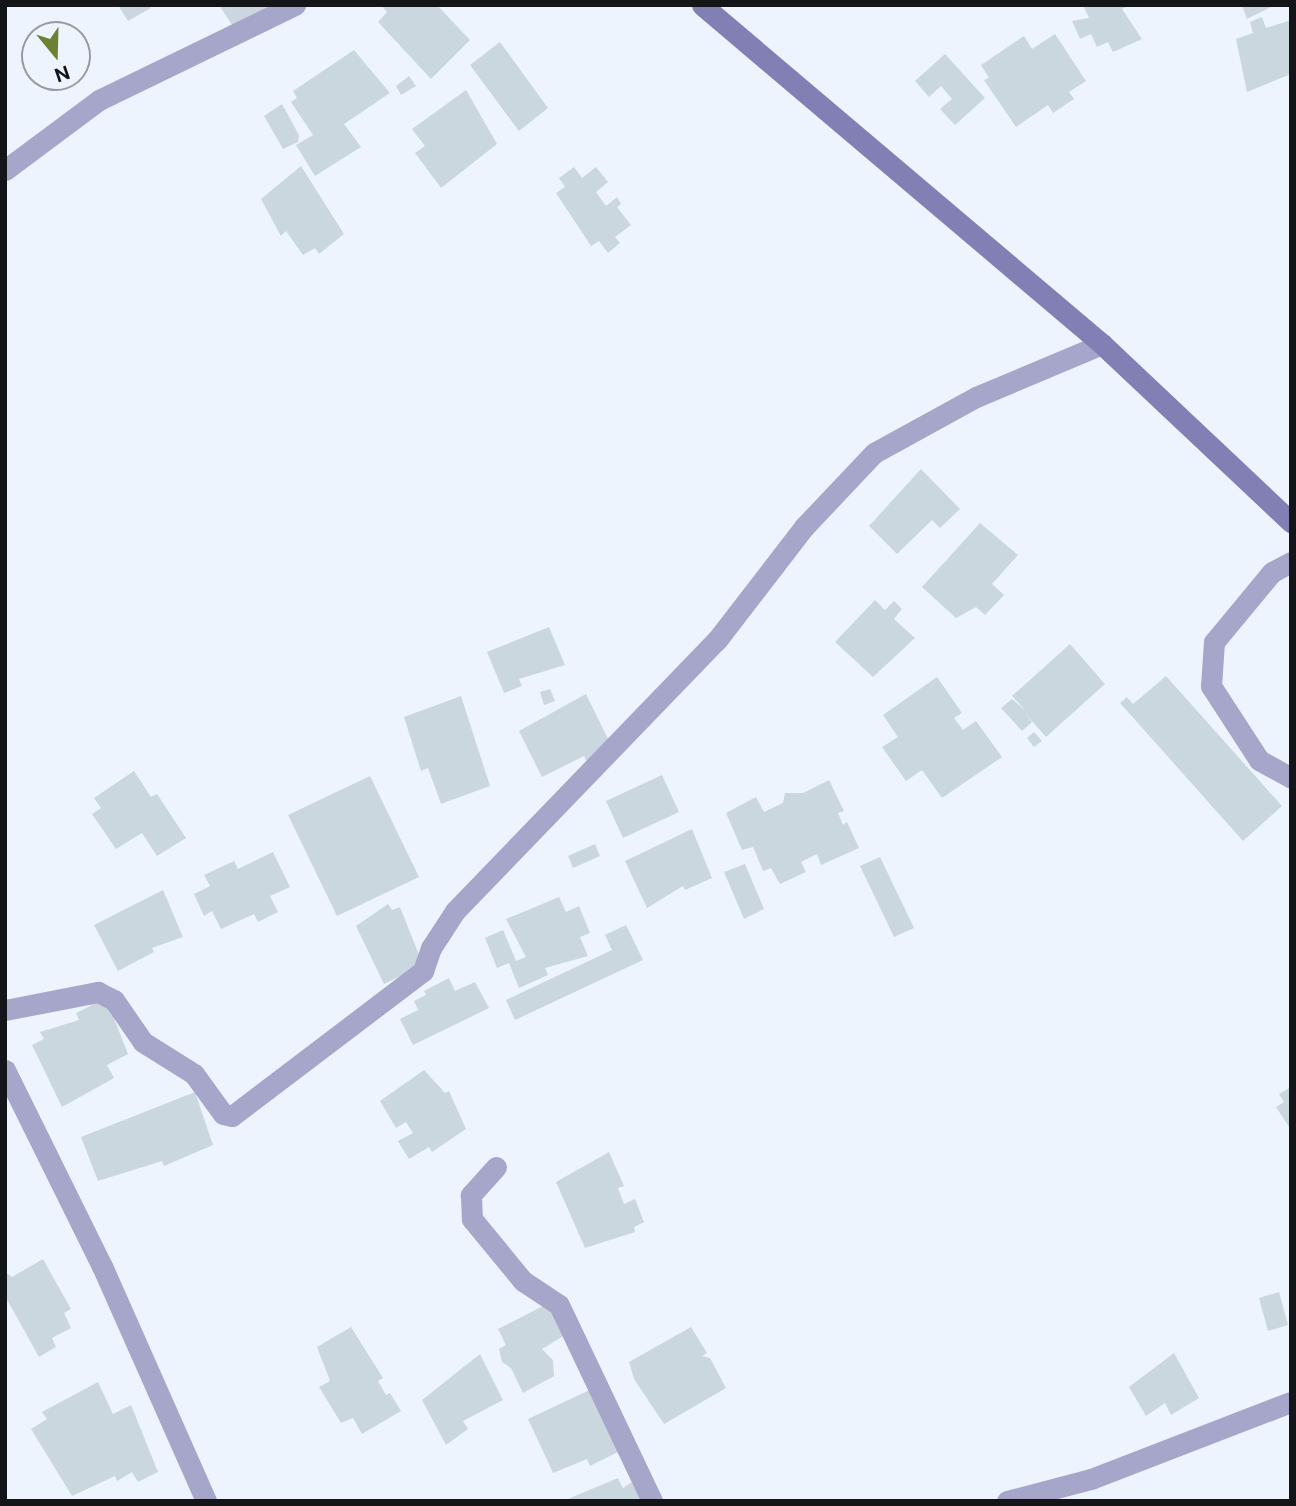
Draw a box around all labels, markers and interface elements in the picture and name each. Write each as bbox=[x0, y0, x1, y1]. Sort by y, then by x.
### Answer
north arrow bbox=[21, 21, 91, 91]
text: N bbox=[52, 61, 73, 87]

